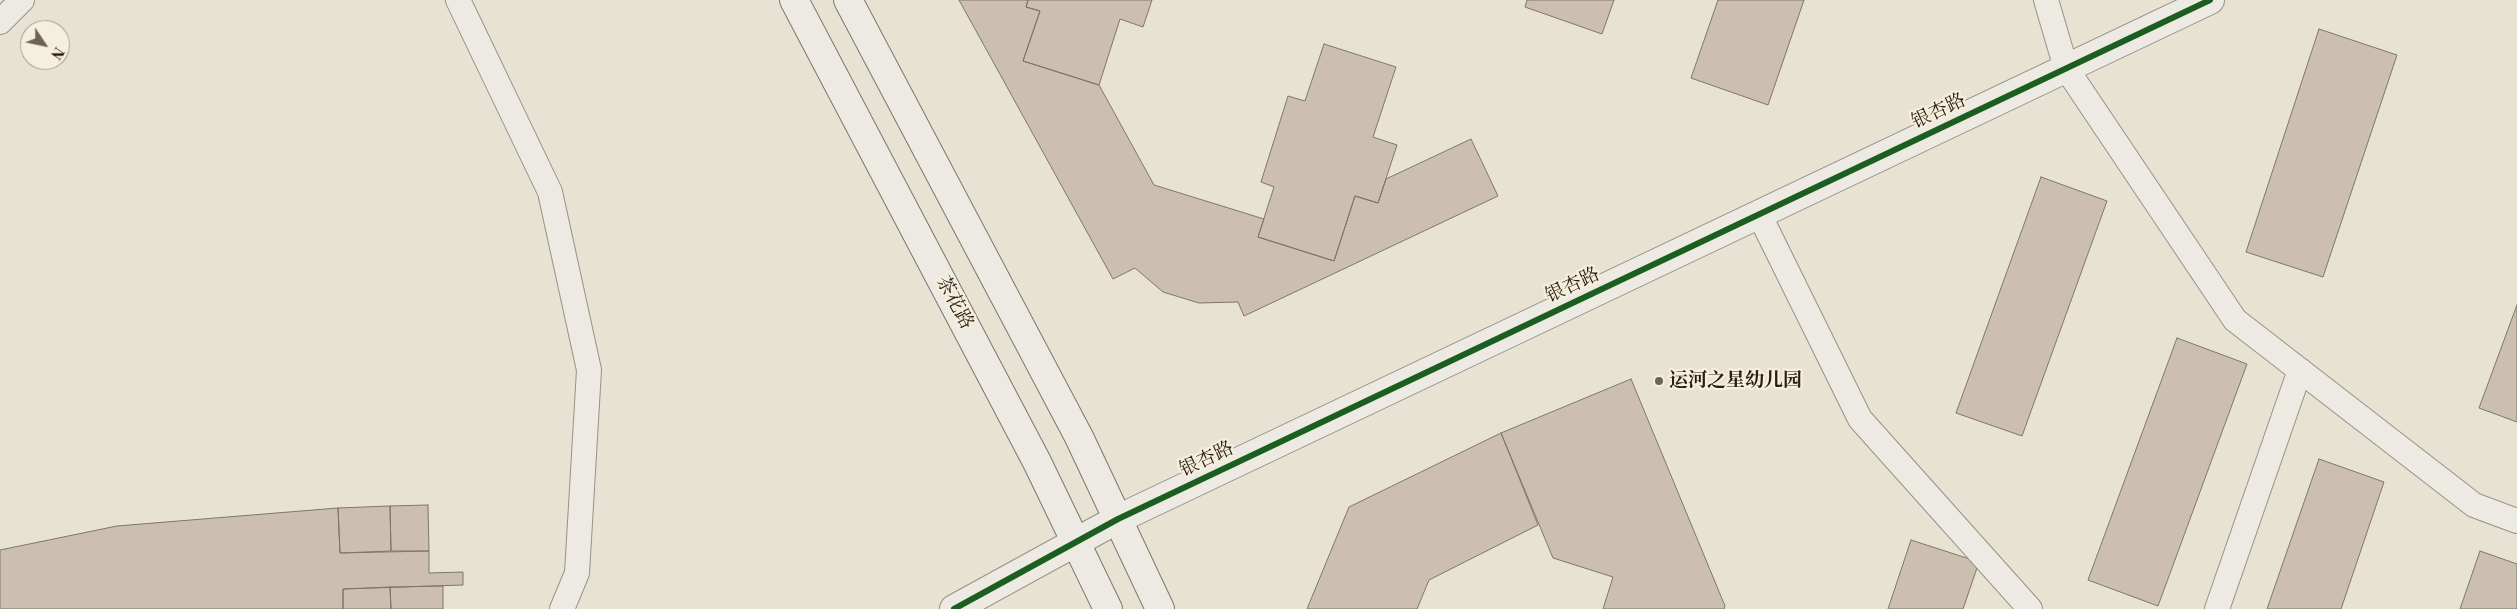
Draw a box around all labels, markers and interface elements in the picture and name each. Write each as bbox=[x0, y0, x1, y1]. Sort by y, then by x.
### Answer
north arrow bbox=[20, 20, 70, 70]
text: N bbox=[46, 43, 67, 62]
street label: 银杏路 bbox=[1908, 90, 1970, 134]
street label: 银杏路 bbox=[1542, 264, 1604, 308]
street label: 茶花路 bbox=[931, 272, 977, 334]
place label: 运河之星幼儿园 bbox=[1669, 370, 1802, 392]
marker: 运河之星幼儿园 bbox=[1653, 375, 1665, 387]
street label: 银杏路 bbox=[1176, 438, 1238, 482]

